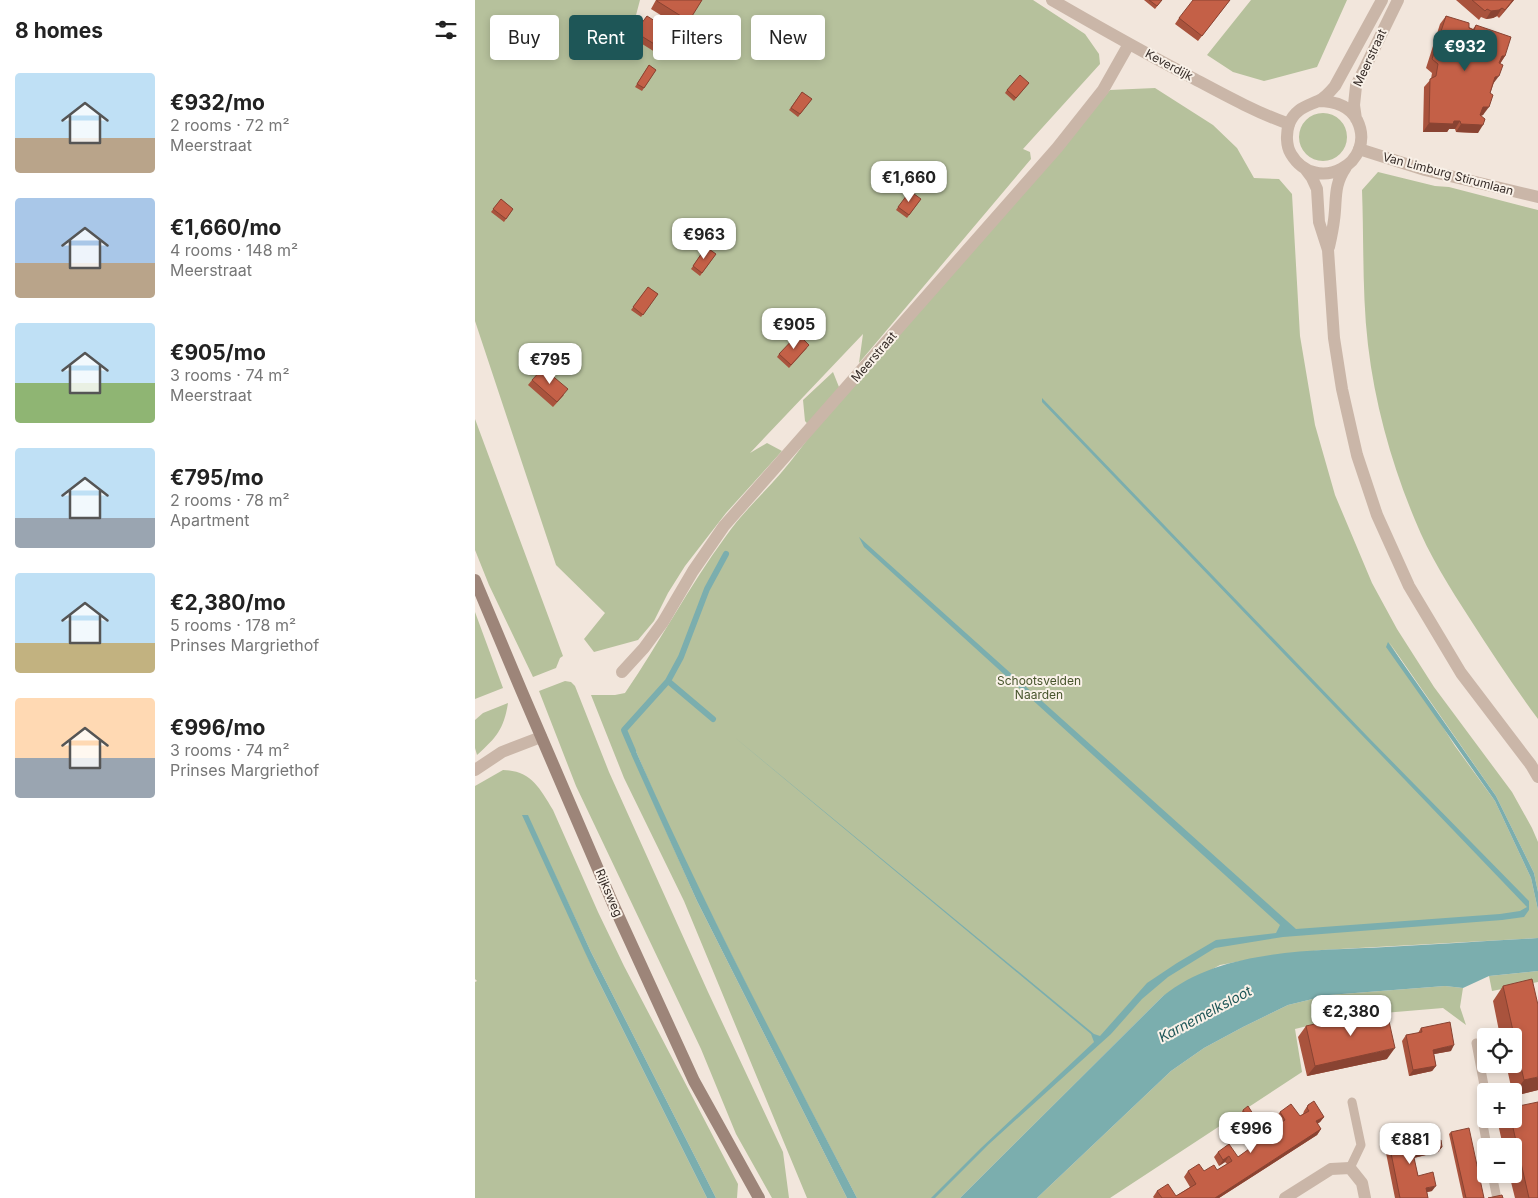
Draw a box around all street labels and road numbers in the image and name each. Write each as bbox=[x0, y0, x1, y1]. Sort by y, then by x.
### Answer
street label: Meerstraat bbox=[1350, 27, 1389, 89]
street label: Keverdijk bbox=[1143, 46, 1196, 84]
street label: Van Limburg Stirumlaan bbox=[1381, 149, 1515, 198]
street label: Meerstraat bbox=[848, 328, 900, 385]
street label: Rijksweg bbox=[593, 867, 626, 919]

